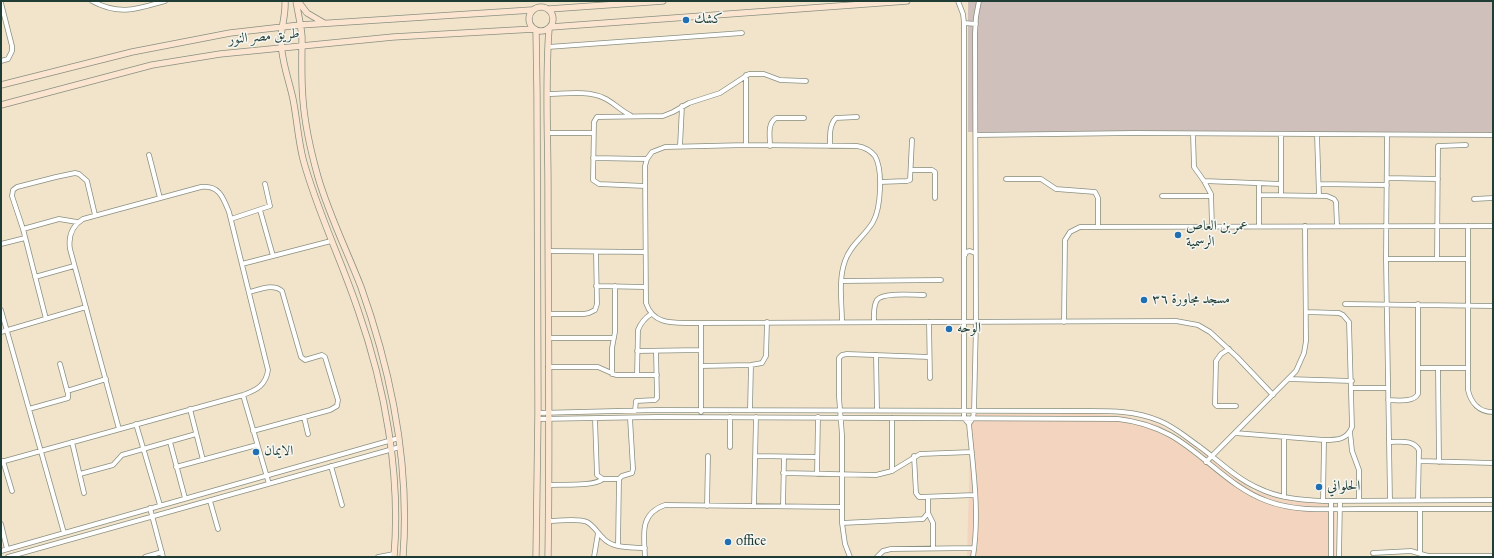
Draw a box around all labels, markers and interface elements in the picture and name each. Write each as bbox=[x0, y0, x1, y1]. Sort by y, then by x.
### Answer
place label: كشك bbox=[694, 12, 723, 28]
marker: كشك bbox=[681, 15, 691, 25]
street label: طريق مصر النور bbox=[228, 26, 300, 48]
place label: عمر بن العاص الرسمية bbox=[1186, 219, 1248, 252]
marker: عمر بن العاص الرسمية bbox=[1173, 230, 1183, 240]
place label: مسجد مجاورة ٣٦ bbox=[1152, 292, 1230, 308]
marker: مسجد مجاورة ٣٦ bbox=[1139, 295, 1149, 305]
place label: الوحه bbox=[957, 321, 981, 337]
marker: الوحه bbox=[944, 324, 954, 334]
place label: الايمان bbox=[264, 444, 293, 460]
marker: الايمان bbox=[251, 447, 261, 457]
place label: الحلواني bbox=[1327, 479, 1360, 495]
marker: الحلواني bbox=[1314, 482, 1324, 492]
place label: office bbox=[736, 534, 766, 550]
marker: office bbox=[723, 537, 733, 547]

